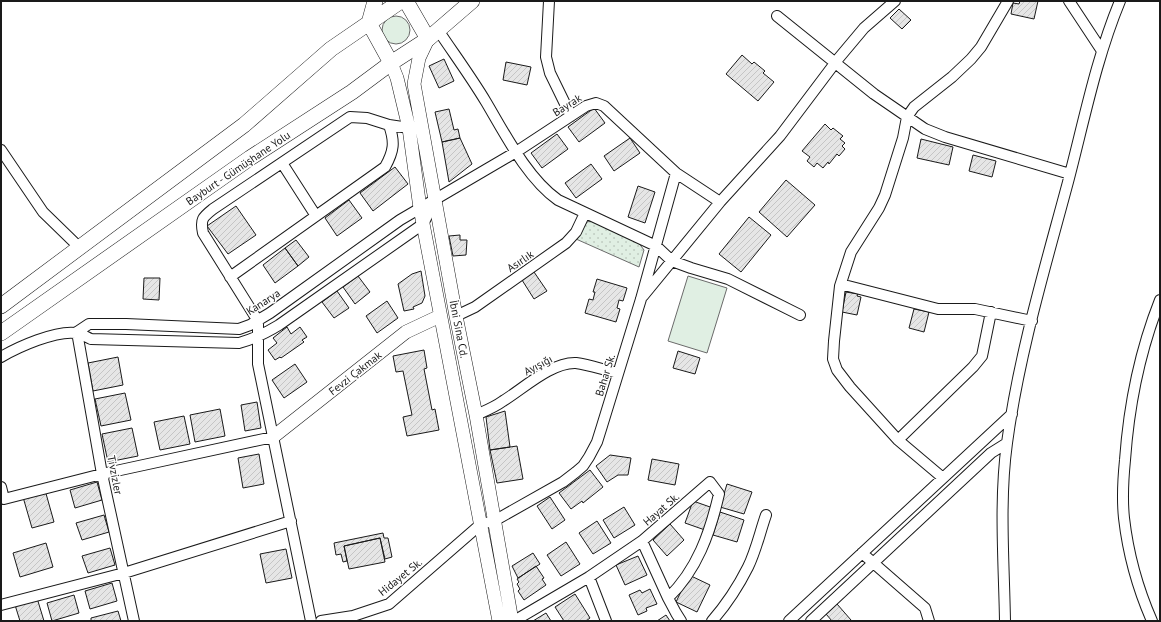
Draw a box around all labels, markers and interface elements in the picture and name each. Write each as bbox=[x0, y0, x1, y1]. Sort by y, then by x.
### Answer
street label: Bayrak bbox=[550, 90, 585, 119]
street label: Bayburt - Gümüşhane Yolu bbox=[183, 128, 293, 208]
street label: Asırlık bbox=[504, 247, 537, 275]
street label: Kanarya bbox=[243, 286, 283, 318]
street label: İbni Sina Cd. bbox=[447, 299, 471, 359]
street label: Fevzi Çakmak bbox=[326, 347, 385, 398]
street label: Ayışığı bbox=[521, 352, 555, 378]
street label: Bahar Sk. bbox=[592, 352, 618, 398]
street label: Tivzizler bbox=[104, 454, 126, 496]
street label: Hayat Sk. bbox=[640, 489, 682, 529]
street label: Hidayet Sk. bbox=[375, 555, 425, 599]

